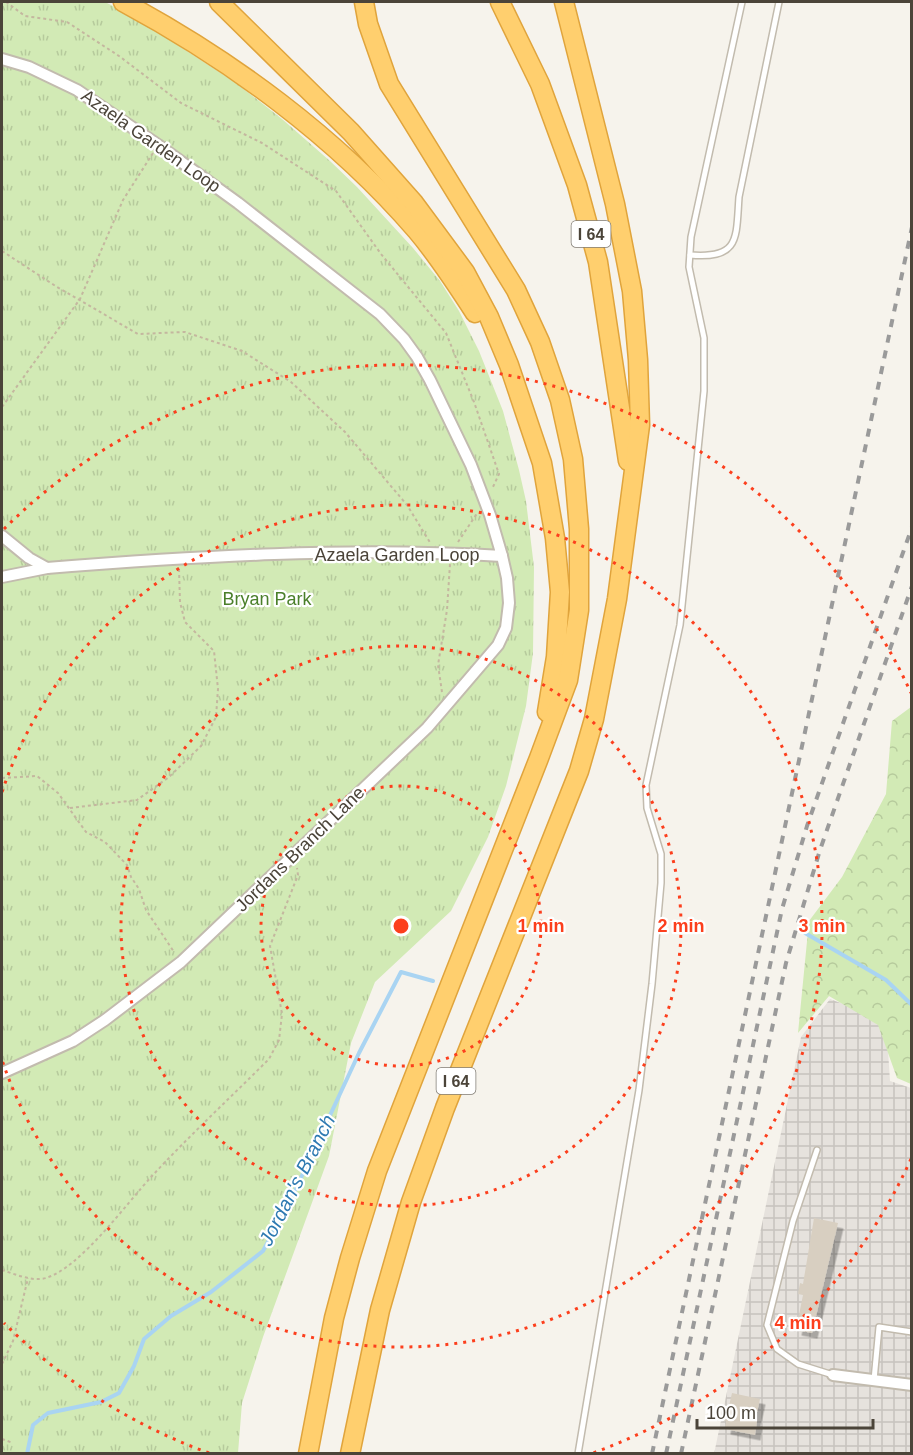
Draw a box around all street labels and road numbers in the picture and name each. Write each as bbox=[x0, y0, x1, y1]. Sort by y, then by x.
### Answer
street label: Azaela Garden Loop bbox=[78, 85, 224, 197]
road number: I 64 bbox=[572, 221, 610, 247]
street label: Azaela Garden Loop bbox=[314, 545, 480, 565]
street label: Jordans Branch Lane bbox=[232, 782, 368, 916]
road number: I 64 bbox=[436, 1068, 476, 1094]

